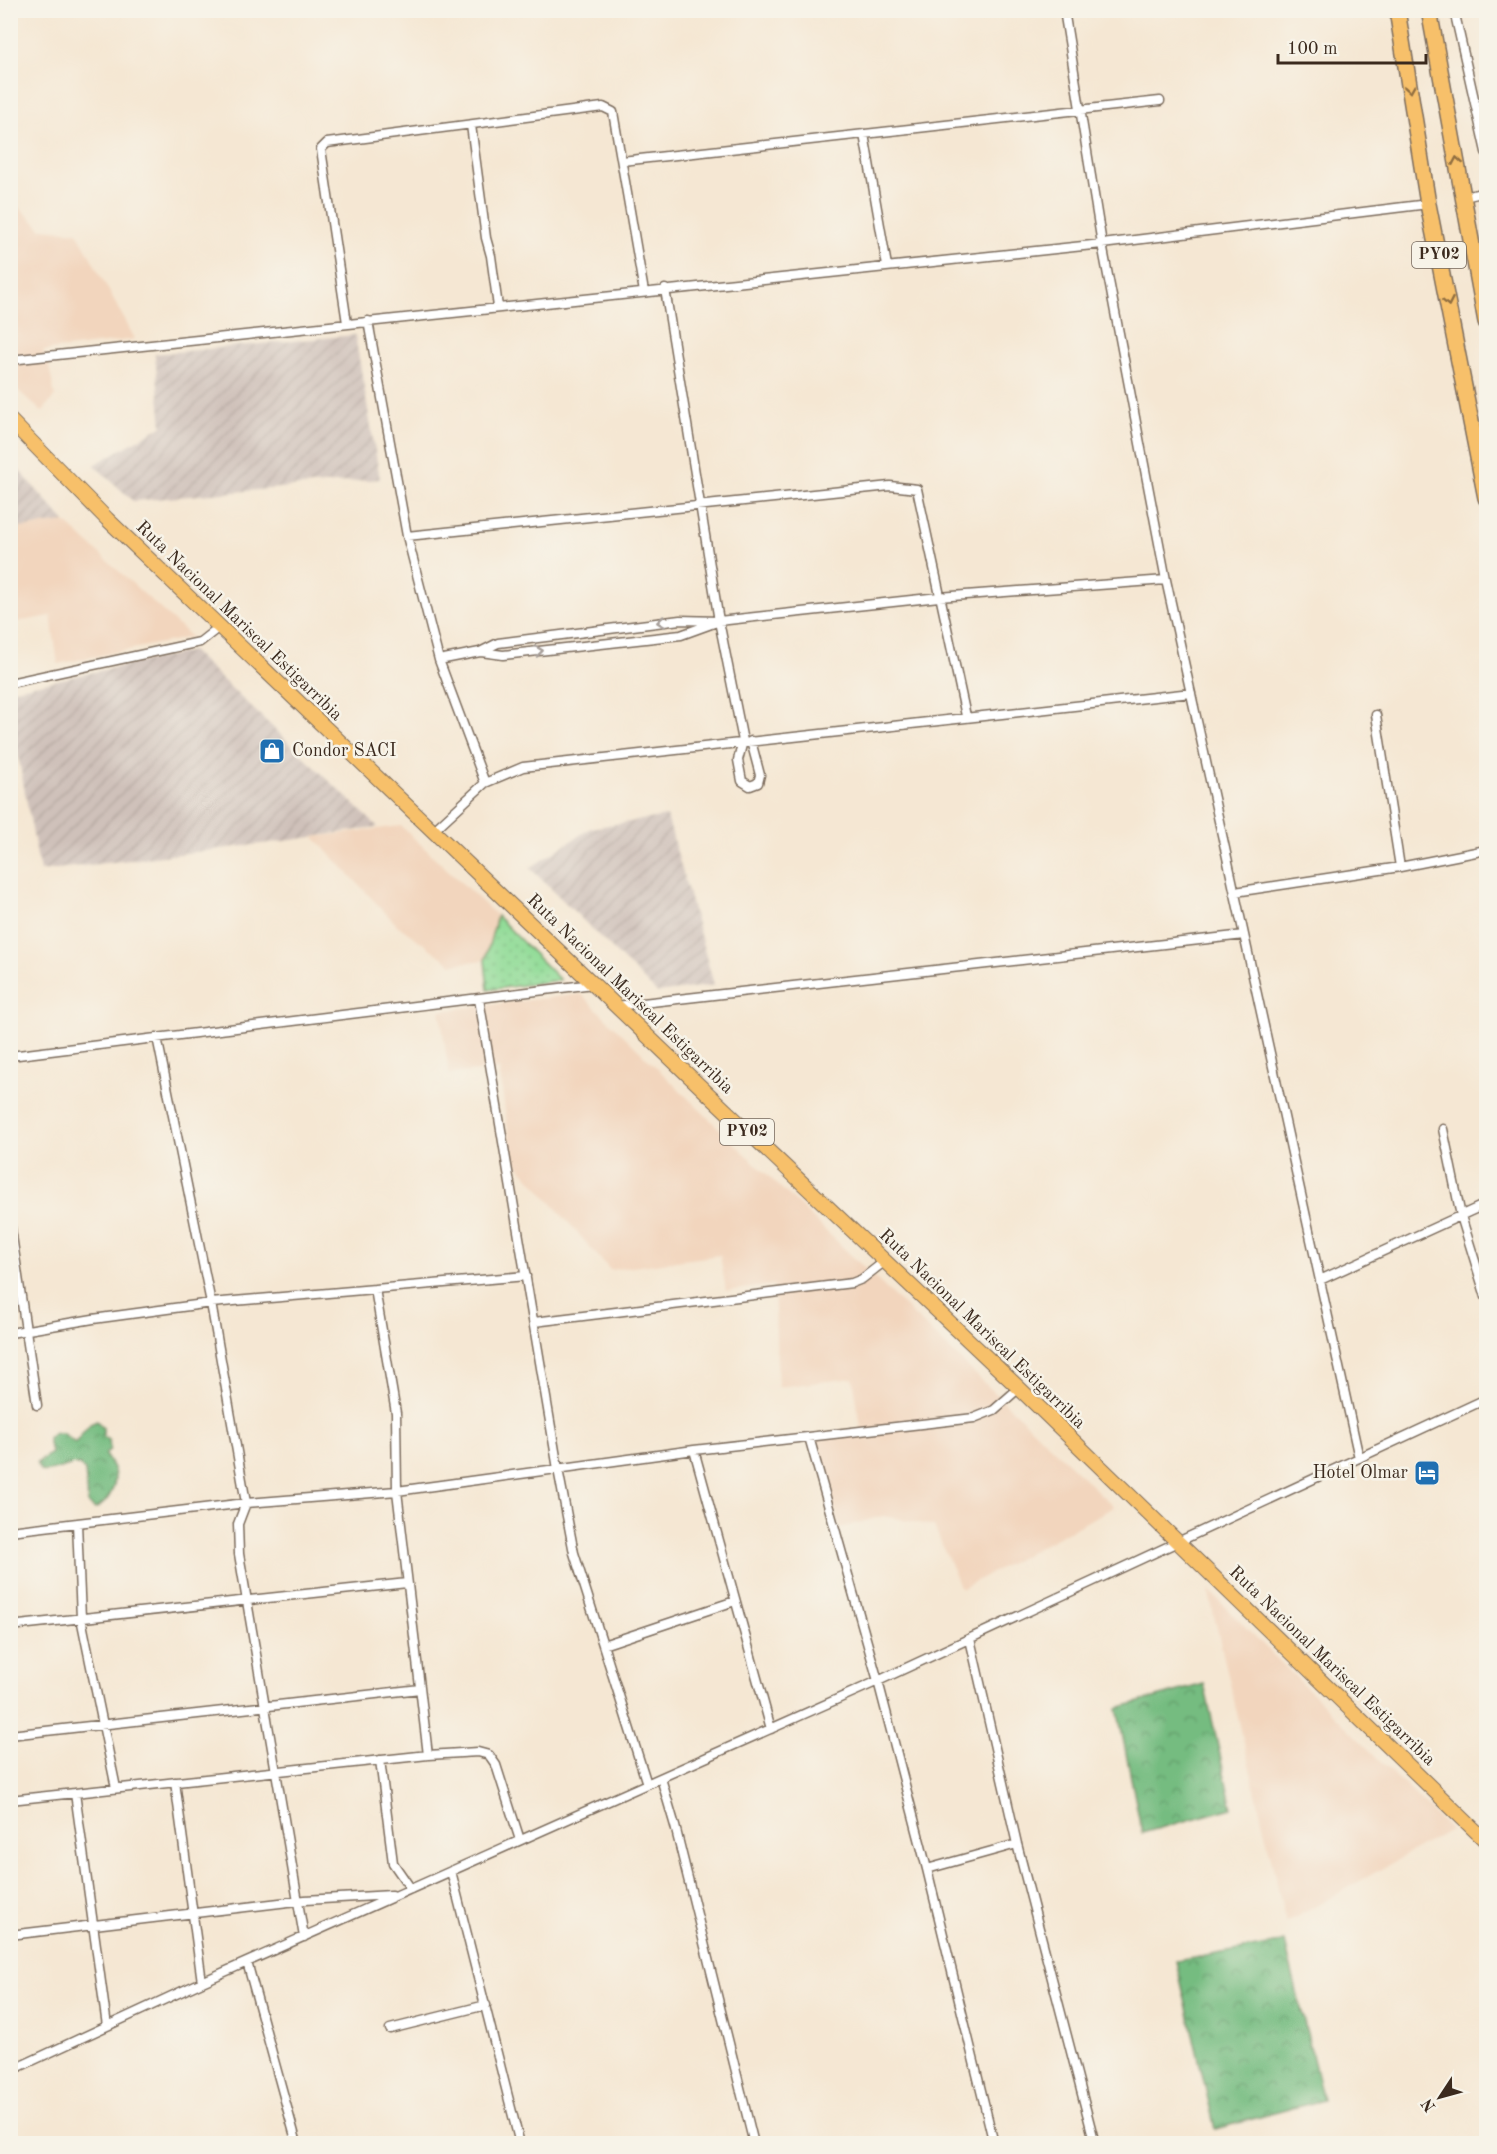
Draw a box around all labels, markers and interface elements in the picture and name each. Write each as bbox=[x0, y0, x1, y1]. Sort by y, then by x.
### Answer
scale bar bbox=[1278, 27, 1426, 65]
text: 100 m bbox=[1287, 40, 1338, 58]
one-way arrow bbox=[1403, 84, 1416, 94]
one-way arrow bbox=[1451, 157, 1464, 167]
road number: PY02 bbox=[1412, 242, 1466, 268]
one-way arrow bbox=[1441, 296, 1454, 306]
street label: Ruta Nacional Mariscal Estigarribia bbox=[132, 518, 346, 724]
one-way arrow bbox=[657, 616, 666, 628]
one-way arrow bbox=[534, 645, 543, 658]
shop icon: Condor SACI bbox=[257, 736, 287, 766]
place label: Condor SACI bbox=[292, 742, 396, 760]
street label: Ruta Nacional Mariscal Estigarribia bbox=[523, 891, 737, 1097]
road number: PY02 bbox=[720, 1119, 774, 1145]
street label: Ruta Nacional Mariscal Estigarribia bbox=[875, 1226, 1089, 1432]
hotel icon: Hotel Olmar bbox=[1412, 1458, 1442, 1488]
place label: Hotel Olmar bbox=[1312, 1464, 1409, 1482]
street label: Ruta Nacional Mariscal Estigarribia bbox=[1225, 1563, 1439, 1769]
north arrow bbox=[1410, 2067, 1470, 2127]
text: N bbox=[1419, 2094, 1440, 2114]

